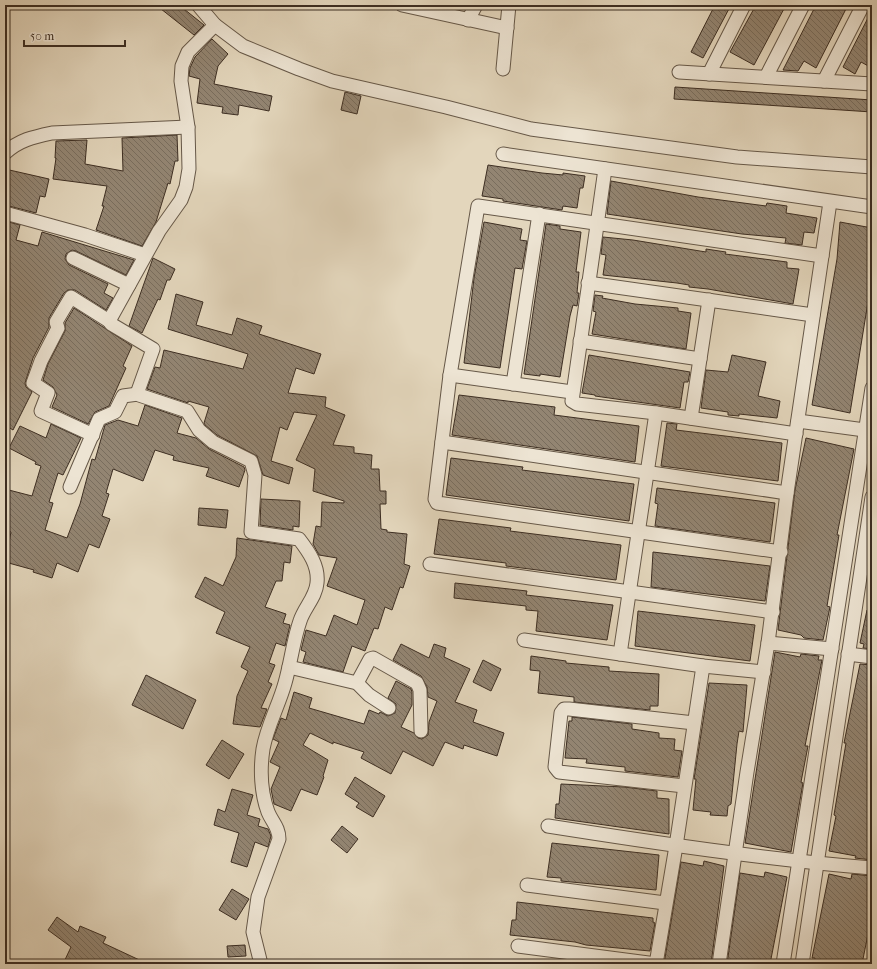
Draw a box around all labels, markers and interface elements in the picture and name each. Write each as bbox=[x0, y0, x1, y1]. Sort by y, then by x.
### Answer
scale bar bbox=[24, 22, 125, 48]
text: 50 m bbox=[30, 29, 54, 43]

